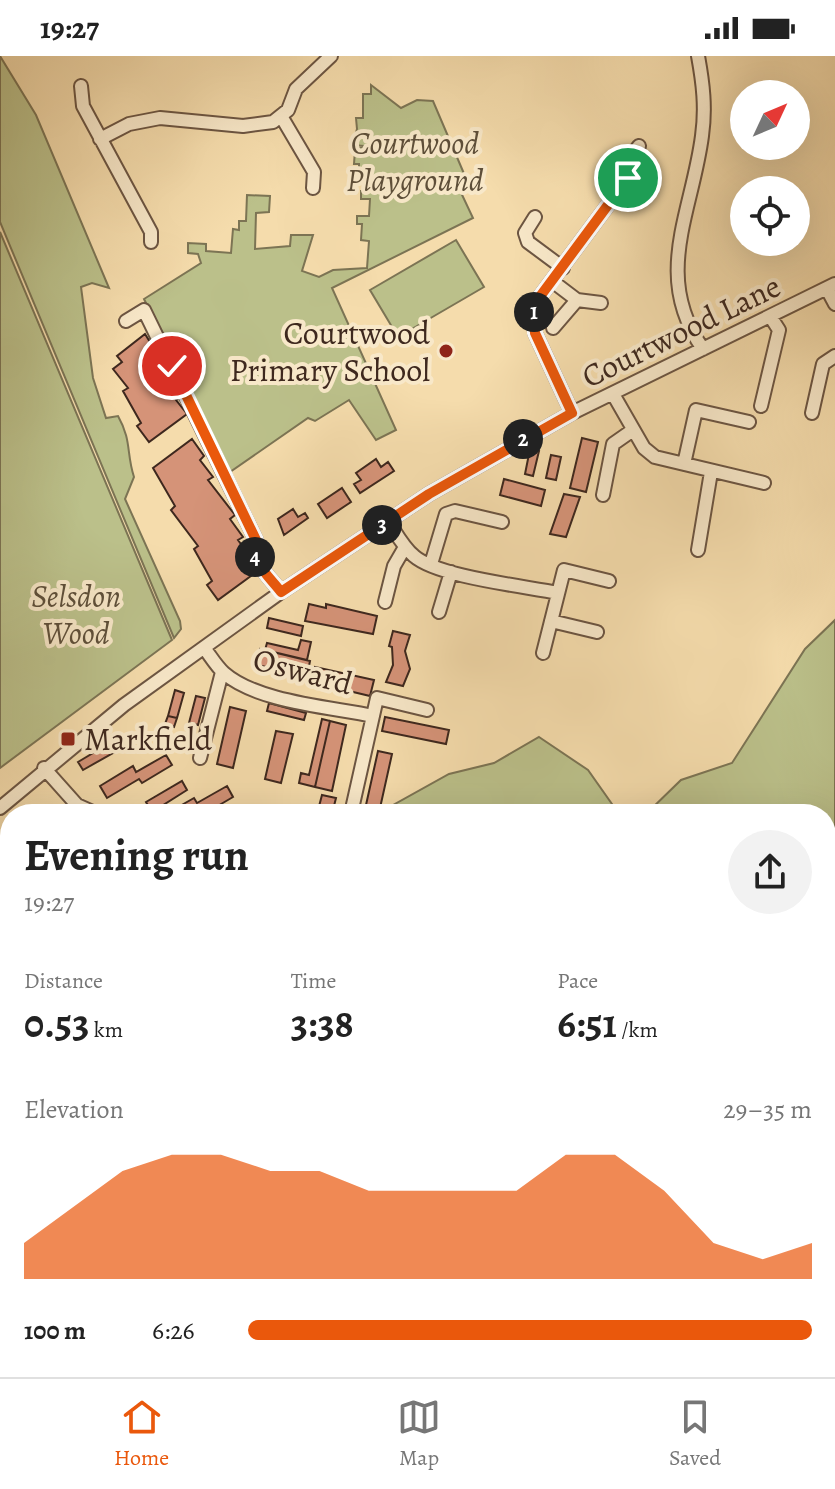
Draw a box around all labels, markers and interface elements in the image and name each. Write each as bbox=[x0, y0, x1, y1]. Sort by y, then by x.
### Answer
text: 19:27 bbox=[40, 8, 99, 48]
north arrow bbox=[730, 80, 810, 160]
map controls bbox=[730, 80, 810, 256]
park label: Courtwood Playground bbox=[346, 121, 484, 202]
pin bbox=[594, 144, 662, 212]
icon: arrive bbox=[606, 156, 650, 200]
button: locate bbox=[730, 176, 810, 256]
street label: Courtwood Lane bbox=[574, 264, 788, 398]
pin: 1 bbox=[514, 292, 554, 332]
text: 1 bbox=[530, 297, 538, 327]
place label: Courtwood Primary School bbox=[230, 311, 431, 392]
pin bbox=[138, 332, 206, 400]
marker: Courtwood Primary School bbox=[437, 342, 455, 360]
icon: check bbox=[150, 344, 194, 388]
pin: 2 bbox=[503, 419, 543, 459]
text: 2 bbox=[518, 424, 528, 454]
pin: 3 bbox=[362, 505, 402, 545]
text: 3 bbox=[377, 510, 387, 540]
pin: 4 bbox=[235, 537, 275, 577]
text: 4 bbox=[250, 542, 260, 572]
park label: Selsdon Wood bbox=[31, 574, 121, 655]
street label: Osward bbox=[248, 637, 358, 706]
place label: Markfield bbox=[84, 717, 213, 761]
marker: Markfield bbox=[59, 730, 77, 748]
text: Evening run bbox=[24, 825, 249, 885]
button: share bbox=[728, 830, 812, 914]
text: 19:27 bbox=[24, 885, 74, 920]
text: Distance bbox=[24, 966, 103, 996]
text: Time bbox=[291, 966, 336, 996]
text: Pace bbox=[557, 966, 598, 996]
text: 0.53 bbox=[24, 996, 89, 1051]
text: 3:38 bbox=[291, 996, 354, 1051]
text: 6:51 bbox=[557, 996, 617, 1051]
text: km bbox=[89, 1015, 123, 1045]
text: /km bbox=[617, 1015, 658, 1045]
text: Elevation bbox=[24, 1092, 124, 1127]
text: 29–35 m bbox=[723, 1092, 812, 1127]
text: 100 m bbox=[24, 1313, 86, 1348]
text: 6:26 bbox=[152, 1313, 195, 1348]
tab: Home bbox=[114, 1395, 169, 1473]
tab: Map bbox=[397, 1395, 441, 1473]
tab: Saved bbox=[669, 1395, 721, 1473]

